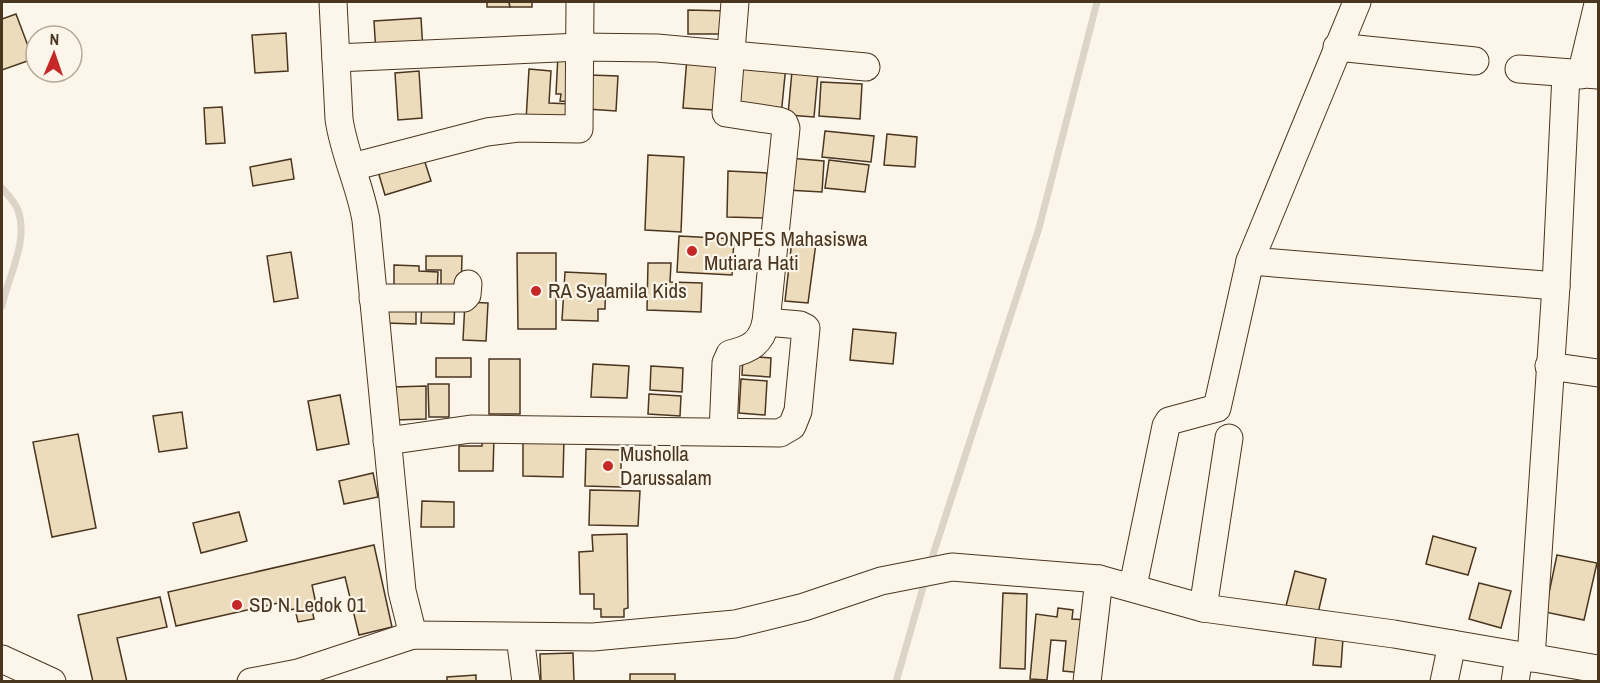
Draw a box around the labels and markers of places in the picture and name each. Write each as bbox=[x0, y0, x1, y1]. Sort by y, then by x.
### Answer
place label: PONPES Mahasiswa Mutiara Hati bbox=[704, 224, 868, 277]
marker: PONPES Mahasiswa Mutiara Hati bbox=[685, 244, 699, 258]
place label: RA Syaamila Kids bbox=[548, 276, 687, 305]
marker: RA Syaamila Kids bbox=[529, 284, 543, 298]
place label: Musholla Darussalam bbox=[620, 439, 712, 492]
marker: Musholla Darussalam bbox=[601, 459, 615, 473]
place label: SD N Ledok 01 bbox=[249, 590, 366, 619]
marker: SD N Ledok 01 bbox=[230, 598, 244, 612]

